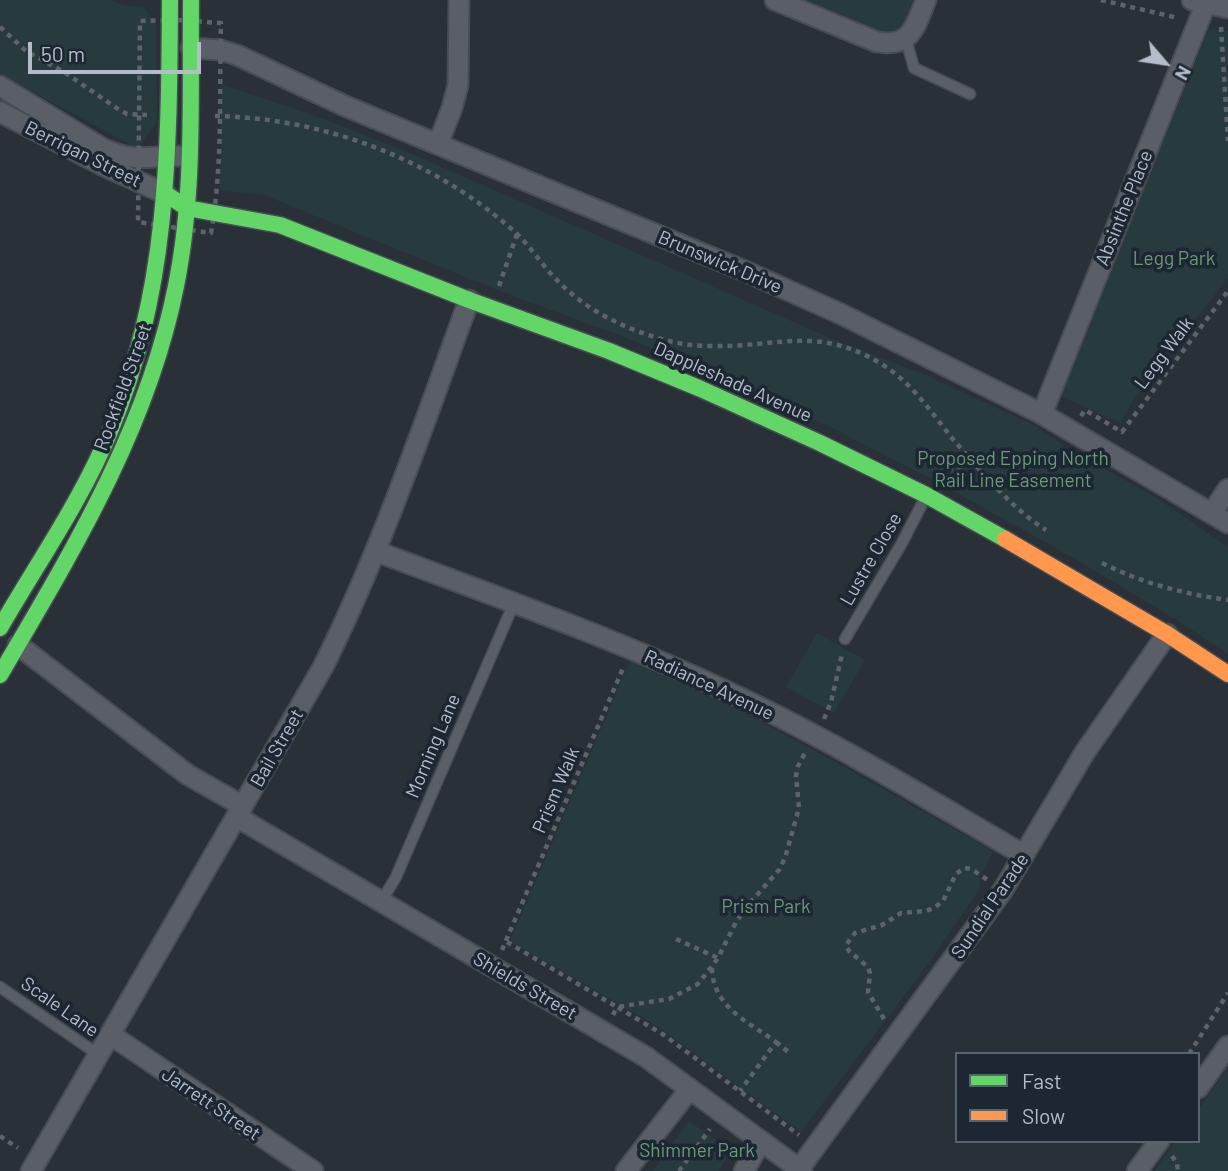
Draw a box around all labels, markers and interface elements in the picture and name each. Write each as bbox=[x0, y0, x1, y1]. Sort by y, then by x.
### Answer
scale bar bbox=[32, 28, 205, 72]
north arrow bbox=[1130, 28, 1200, 98]
text: 50 m bbox=[41, 41, 85, 66]
text: N bbox=[1171, 62, 1197, 85]
street label: Berrigan Street bbox=[21, 116, 145, 192]
street label: Absinthe Place bbox=[1091, 147, 1157, 269]
street label: Brunswick Drive bbox=[655, 226, 785, 298]
park label: Legg Park bbox=[1133, 248, 1215, 270]
street label: Legg Walk bbox=[1129, 312, 1199, 394]
street label: Rockfield Street bbox=[89, 320, 157, 454]
street label: Dappleshade Avenue bbox=[651, 337, 815, 427]
park label: Proposed Epping North Rail Line Easement bbox=[917, 448, 1109, 492]
street label: Lustre Close bbox=[835, 509, 907, 609]
street label: Radiance Avenue bbox=[641, 645, 777, 725]
street label: Morning Lane bbox=[401, 691, 465, 801]
street label: Bail Street bbox=[246, 705, 308, 791]
street label: Prism Walk bbox=[528, 744, 584, 836]
street label: Sundial Parade bbox=[946, 849, 1034, 963]
park label: Prism Park bbox=[722, 896, 810, 918]
street label: Shields Street bbox=[469, 947, 581, 1025]
street label: Scale Lane bbox=[17, 972, 103, 1042]
legend bbox=[955, 1052, 1200, 1143]
street label: Jarrett Street bbox=[157, 1063, 265, 1145]
text: Fast bbox=[1022, 1068, 1062, 1093]
text: Slow bbox=[1022, 1103, 1065, 1128]
park label: Shimmer Park bbox=[639, 1140, 755, 1162]

